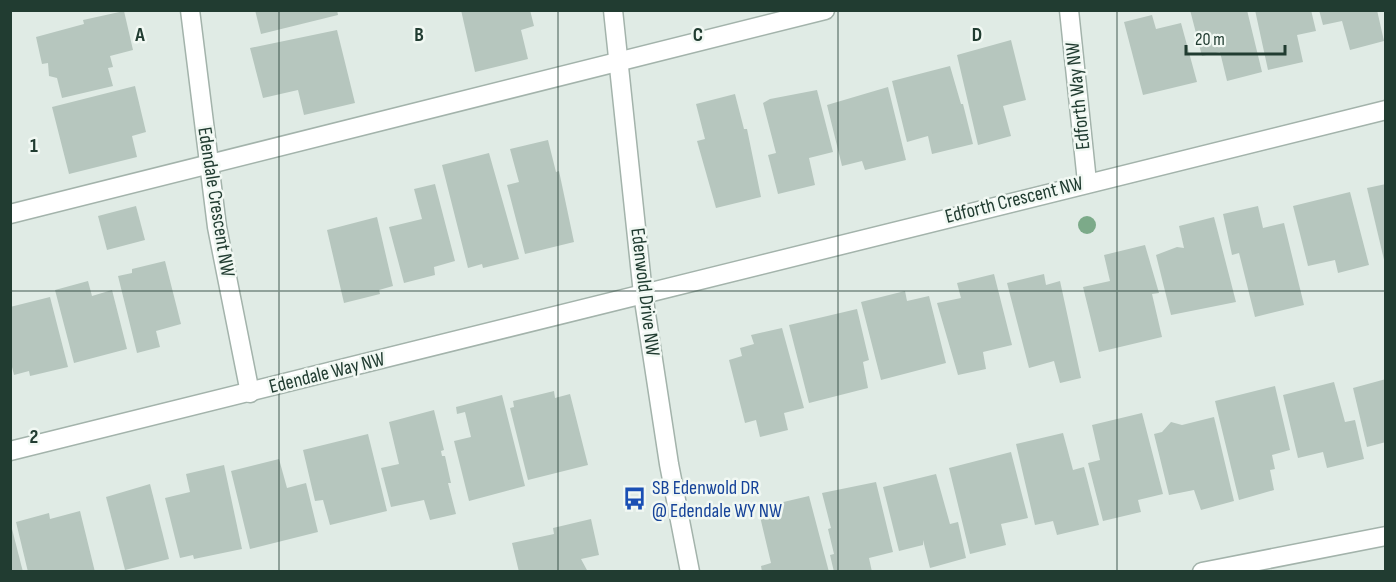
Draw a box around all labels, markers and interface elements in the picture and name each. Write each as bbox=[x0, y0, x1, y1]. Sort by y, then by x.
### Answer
scale bar bbox=[1186, 18, 1285, 56]
text: A bbox=[134, 23, 145, 47]
text: B bbox=[414, 23, 424, 47]
text: C bbox=[693, 23, 703, 47]
text: D bbox=[972, 23, 982, 47]
text: 20 m bbox=[1195, 29, 1225, 50]
street label: Edforth Way NW bbox=[1060, 41, 1096, 151]
street label: Edendale Crescent NW bbox=[192, 125, 240, 279]
text: 1 bbox=[30, 134, 38, 158]
street label: Edforth Crescent NW bbox=[943, 171, 1085, 229]
street label: Edenwold Drive NW bbox=[625, 226, 665, 358]
street label: Edendale Way NW bbox=[267, 347, 387, 399]
text: 2 bbox=[30, 425, 38, 449]
place label: SB Edenwold DR @ Edendale WY NW bbox=[652, 476, 782, 523]
bus stop icon: SB Edenwold DR @ Edendale WY NW bbox=[621, 486, 647, 512]

